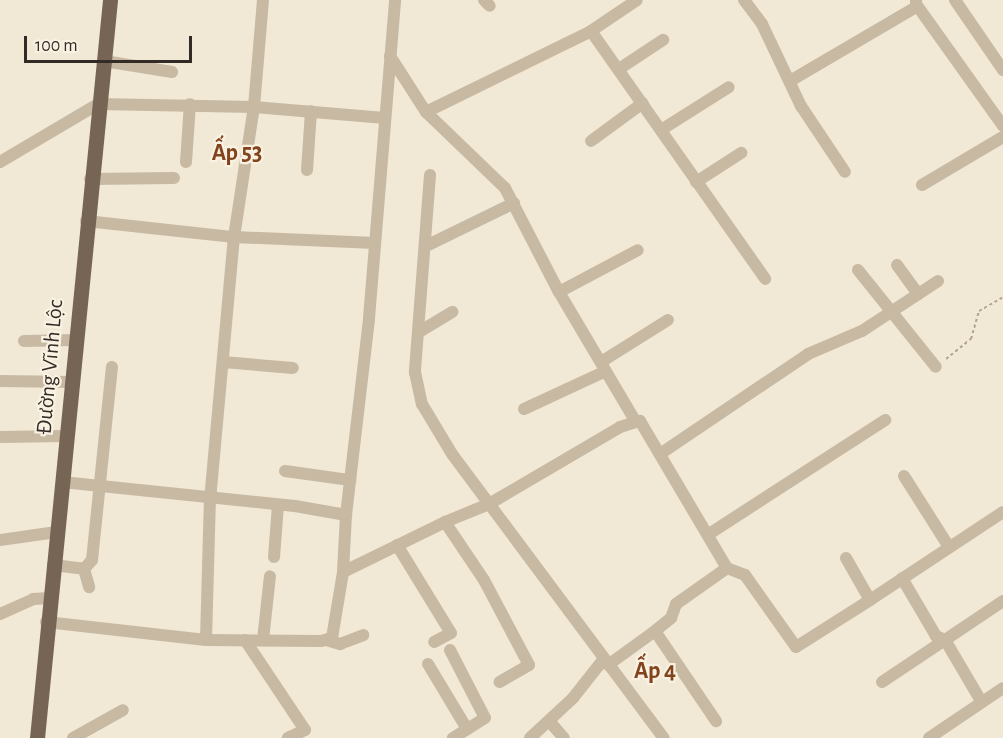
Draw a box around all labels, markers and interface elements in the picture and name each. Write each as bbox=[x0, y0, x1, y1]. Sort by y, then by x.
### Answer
scale bar bbox=[27, 24, 195, 62]
text: 100 m bbox=[35, 37, 78, 55]
district label: Ấp 53 bbox=[212, 140, 262, 168]
street label: Đường Vĩnh Lộc bbox=[31, 298, 69, 436]
district label: Ấp 4 bbox=[634, 658, 676, 686]

